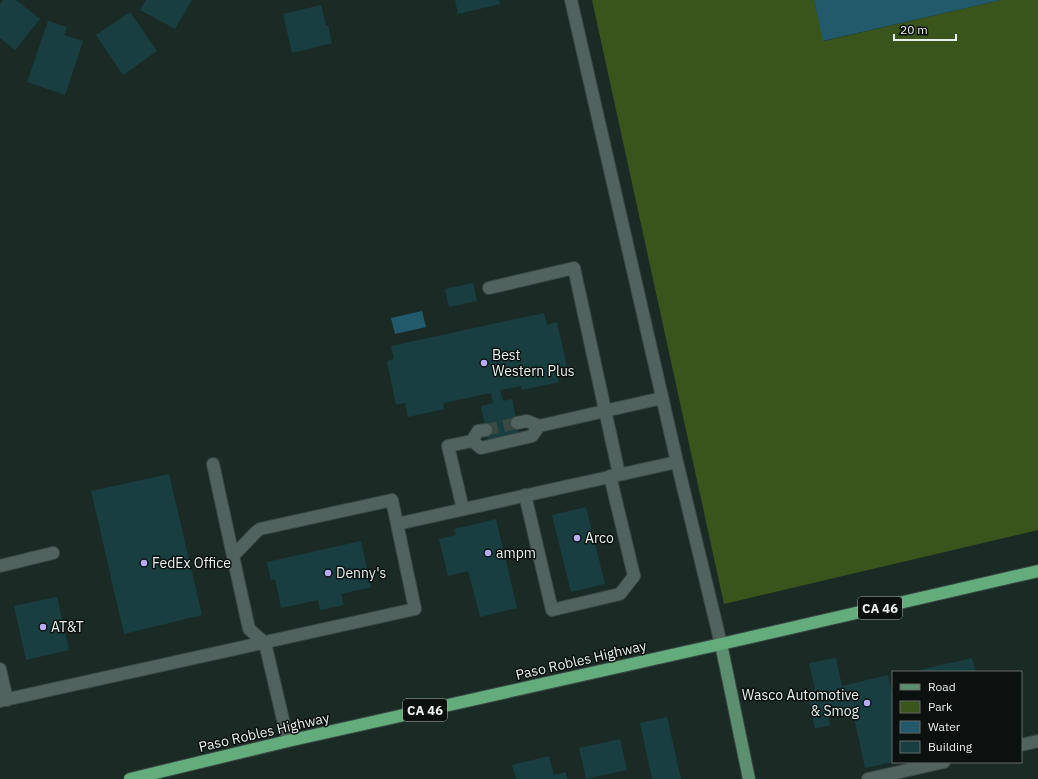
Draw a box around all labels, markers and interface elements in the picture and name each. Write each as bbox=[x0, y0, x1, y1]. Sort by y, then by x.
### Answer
scale bar bbox=[894, 16, 956, 42]
text: 20 m bbox=[900, 22, 928, 37]
place label: Best Western Plus bbox=[492, 346, 575, 380]
marker: Best Western Plus bbox=[479, 358, 489, 368]
place label: Arco bbox=[585, 529, 614, 547]
marker: Arco bbox=[572, 533, 582, 543]
place label: ampm bbox=[496, 544, 536, 562]
marker: ampm bbox=[483, 548, 493, 558]
place label: FedEx Office bbox=[152, 554, 231, 572]
marker: FedEx Office bbox=[139, 558, 149, 568]
place label: Denny's bbox=[336, 564, 387, 582]
marker: Denny's bbox=[323, 568, 333, 578]
road number: CA 46 bbox=[858, 597, 902, 619]
place label: AT&T bbox=[51, 618, 84, 636]
marker: AT&T bbox=[38, 622, 48, 632]
street label: Paso Robles Highway bbox=[514, 636, 648, 684]
legend bbox=[892, 671, 1022, 763]
text: Road bbox=[928, 679, 956, 694]
place label: Wasco Automotive & Smog bbox=[742, 686, 860, 720]
marker: Wasco Automotive & Smog bbox=[862, 698, 872, 708]
road number: CA 46 bbox=[403, 699, 447, 721]
text: Park bbox=[928, 699, 953, 714]
street label: Paso Robles Highway bbox=[197, 708, 331, 756]
text: Water bbox=[928, 719, 961, 734]
text: Building bbox=[928, 739, 973, 754]

